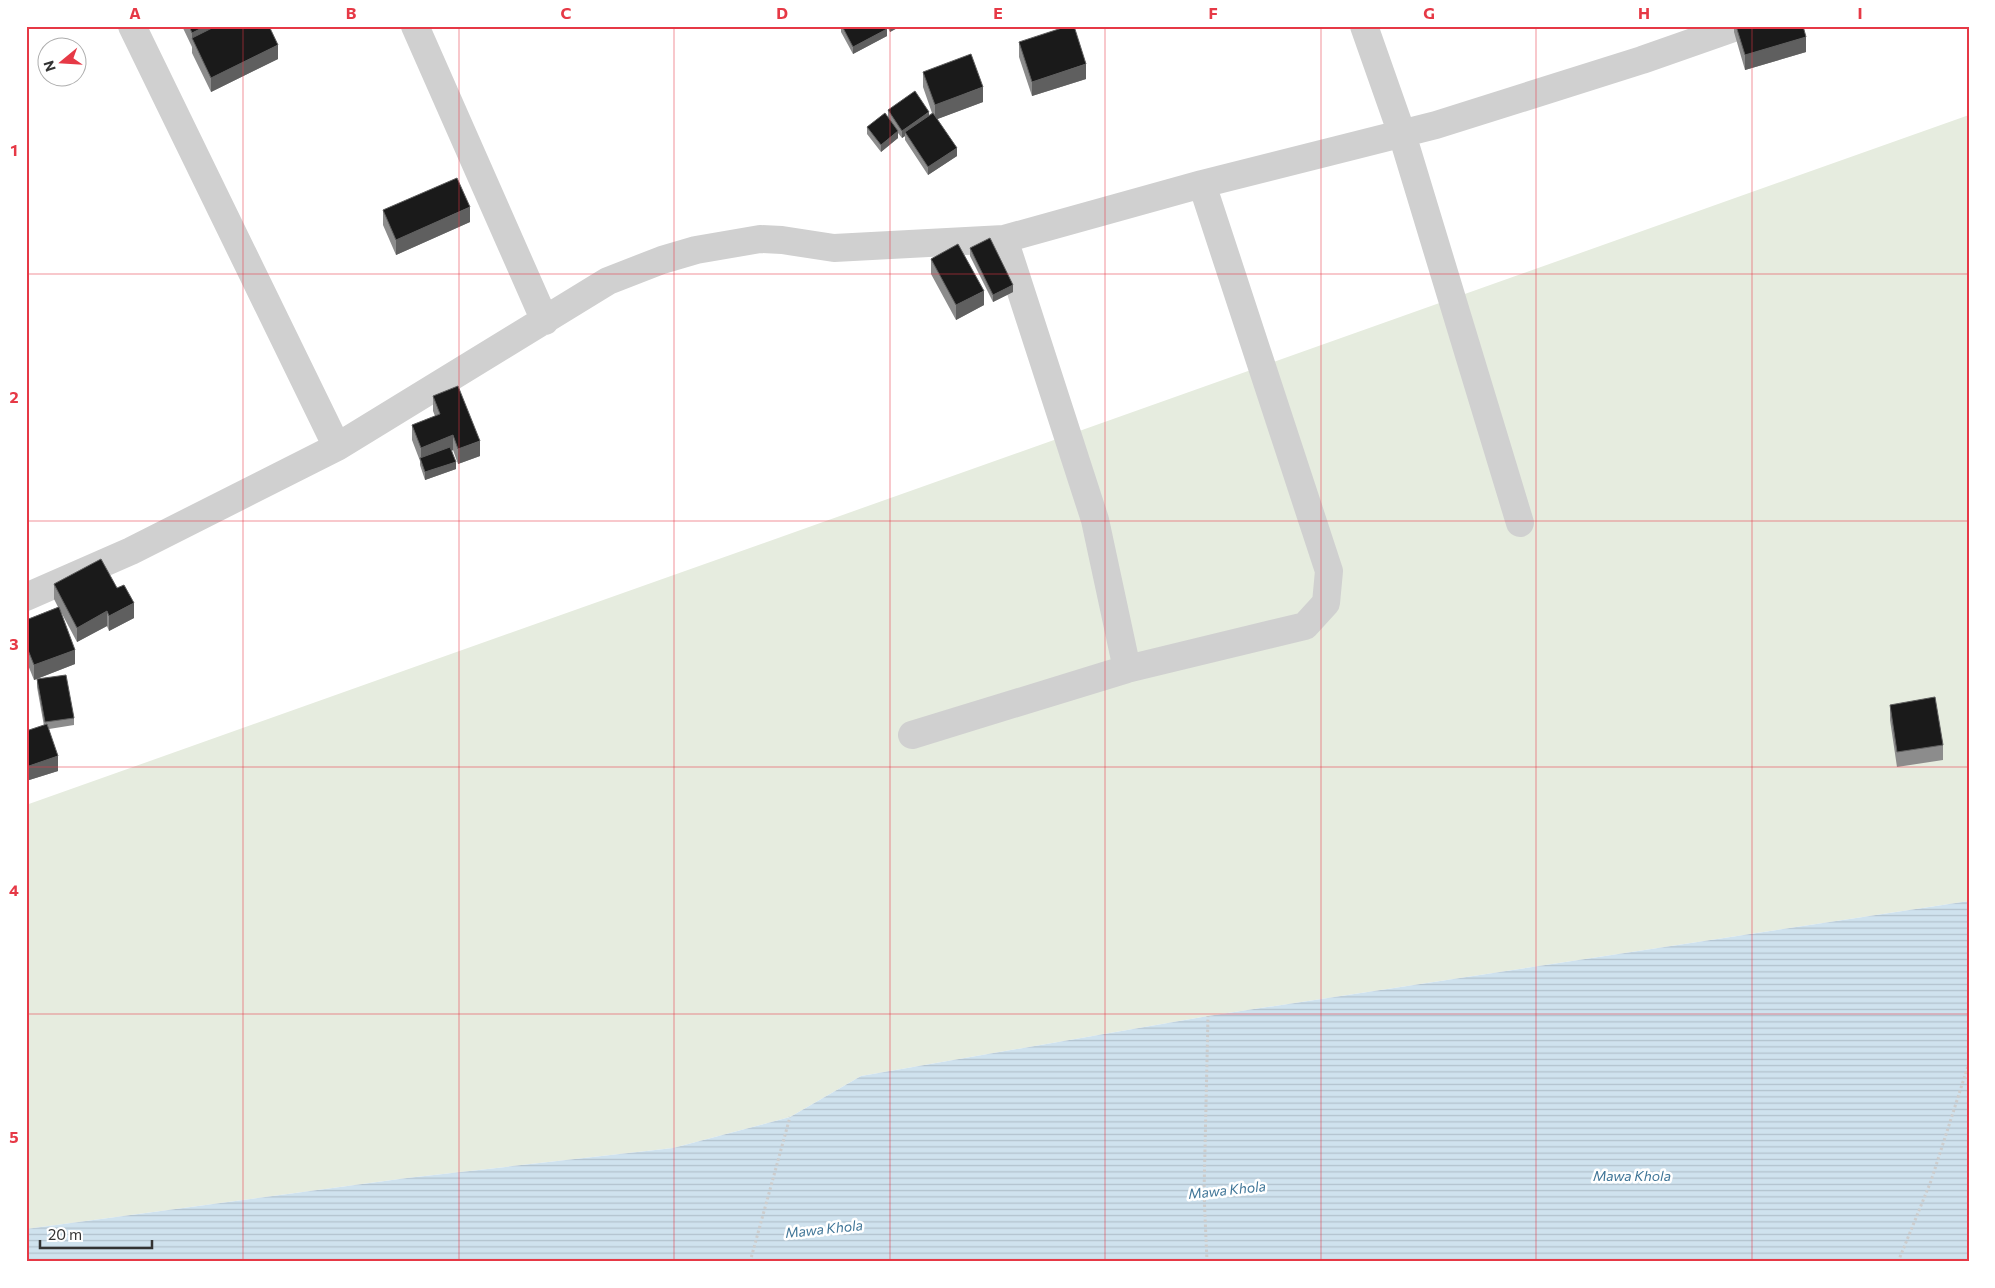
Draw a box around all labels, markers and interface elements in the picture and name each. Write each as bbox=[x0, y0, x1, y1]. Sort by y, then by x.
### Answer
text: A bbox=[129, 3, 141, 22]
text: B bbox=[346, 3, 357, 22]
text: C bbox=[561, 3, 572, 22]
text: D bbox=[776, 3, 788, 22]
text: E bbox=[993, 3, 1003, 22]
text: F bbox=[1208, 3, 1218, 22]
text: G bbox=[1423, 3, 1435, 22]
text: H bbox=[1638, 3, 1650, 22]
text: I bbox=[1857, 3, 1863, 22]
north arrow bbox=[38, 38, 88, 88]
text: N bbox=[39, 59, 59, 74]
text: 1 bbox=[10, 140, 18, 159]
text: 2 bbox=[9, 387, 19, 406]
text: 3 bbox=[9, 634, 19, 653]
text: 4 bbox=[9, 880, 19, 899]
text: 5 bbox=[9, 1127, 19, 1146]
water label: Mawa Khola bbox=[1593, 1167, 1671, 1184]
water label: Mawa Khola bbox=[1187, 1177, 1267, 1202]
water label: Mawa Khola bbox=[784, 1216, 864, 1241]
scale bar bbox=[40, 1218, 152, 1250]
text: 20 m bbox=[48, 1225, 82, 1243]

